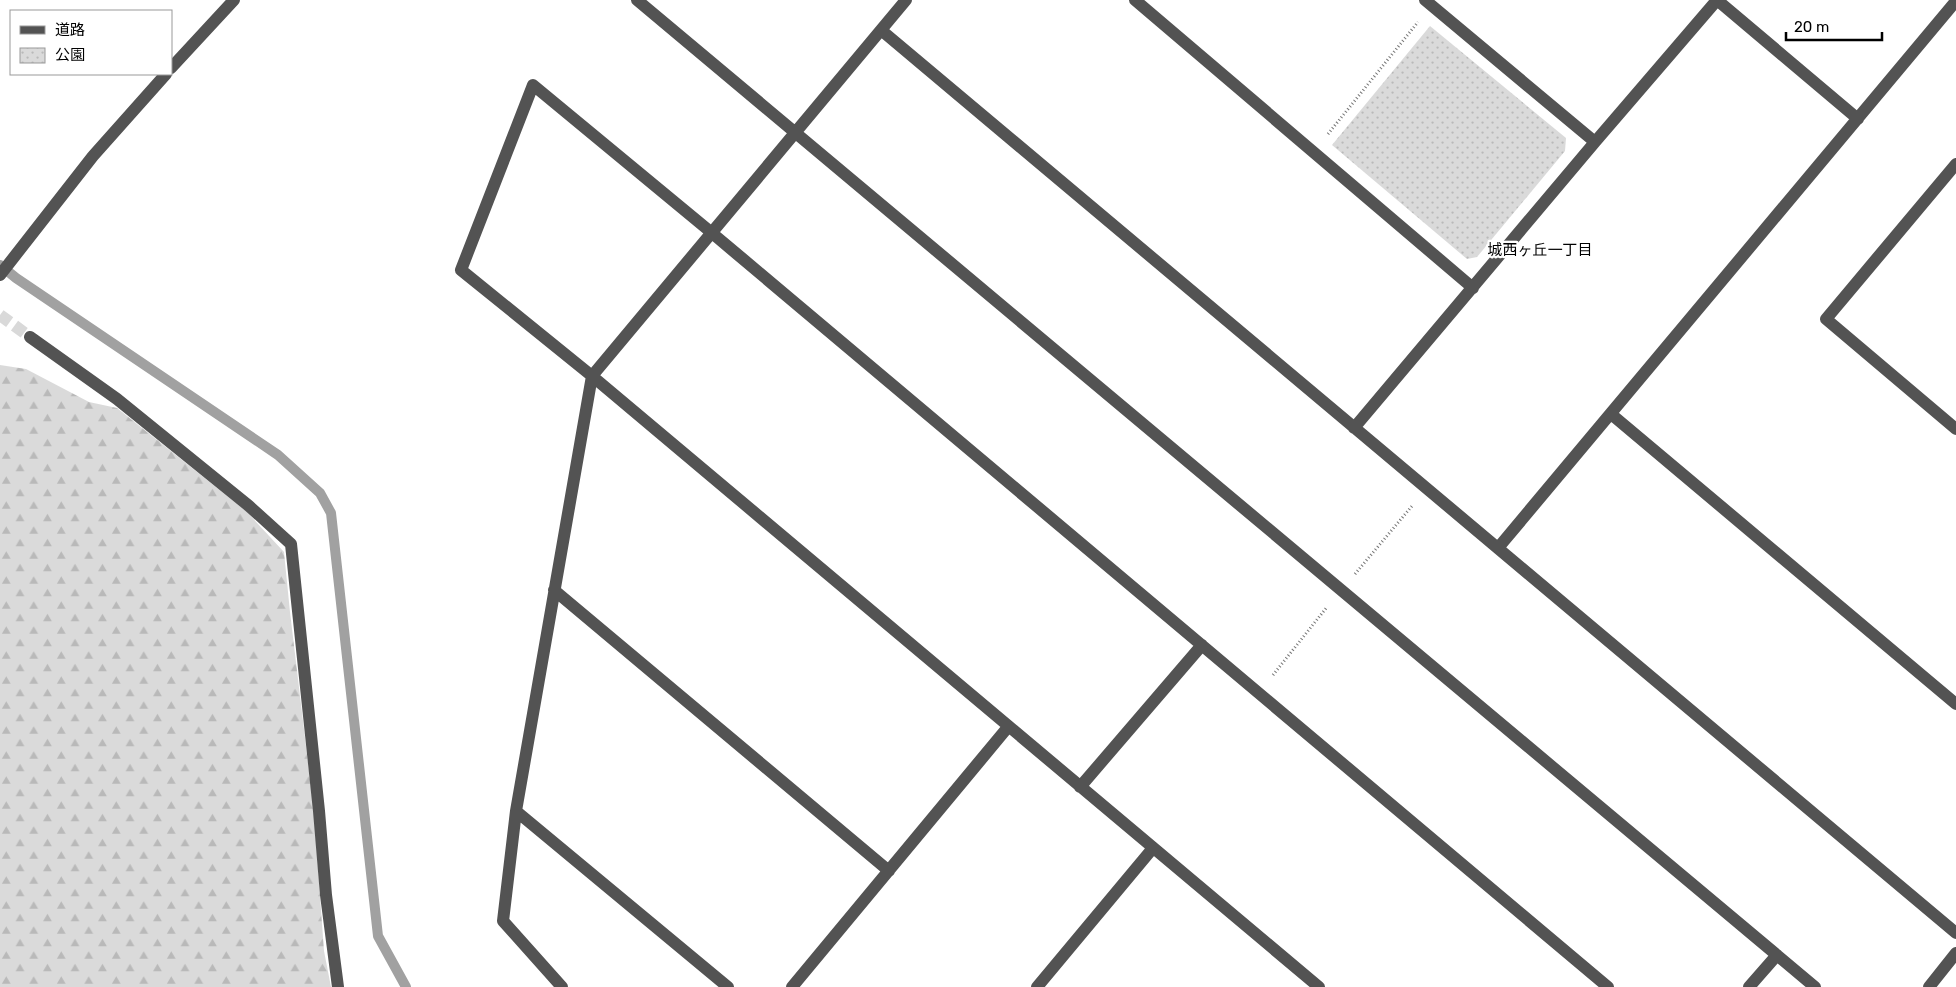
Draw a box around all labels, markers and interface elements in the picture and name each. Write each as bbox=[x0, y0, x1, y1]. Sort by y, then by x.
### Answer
legend bbox=[10, 10, 172, 75]
scale bar bbox=[1786, 10, 1882, 42]
text: 20 m bbox=[1794, 18, 1829, 36]
text: 道路 bbox=[55, 21, 85, 39]
text: 公園 bbox=[55, 46, 85, 64]
district label: 城西ヶ丘一丁目 bbox=[1487, 241, 1593, 259]

